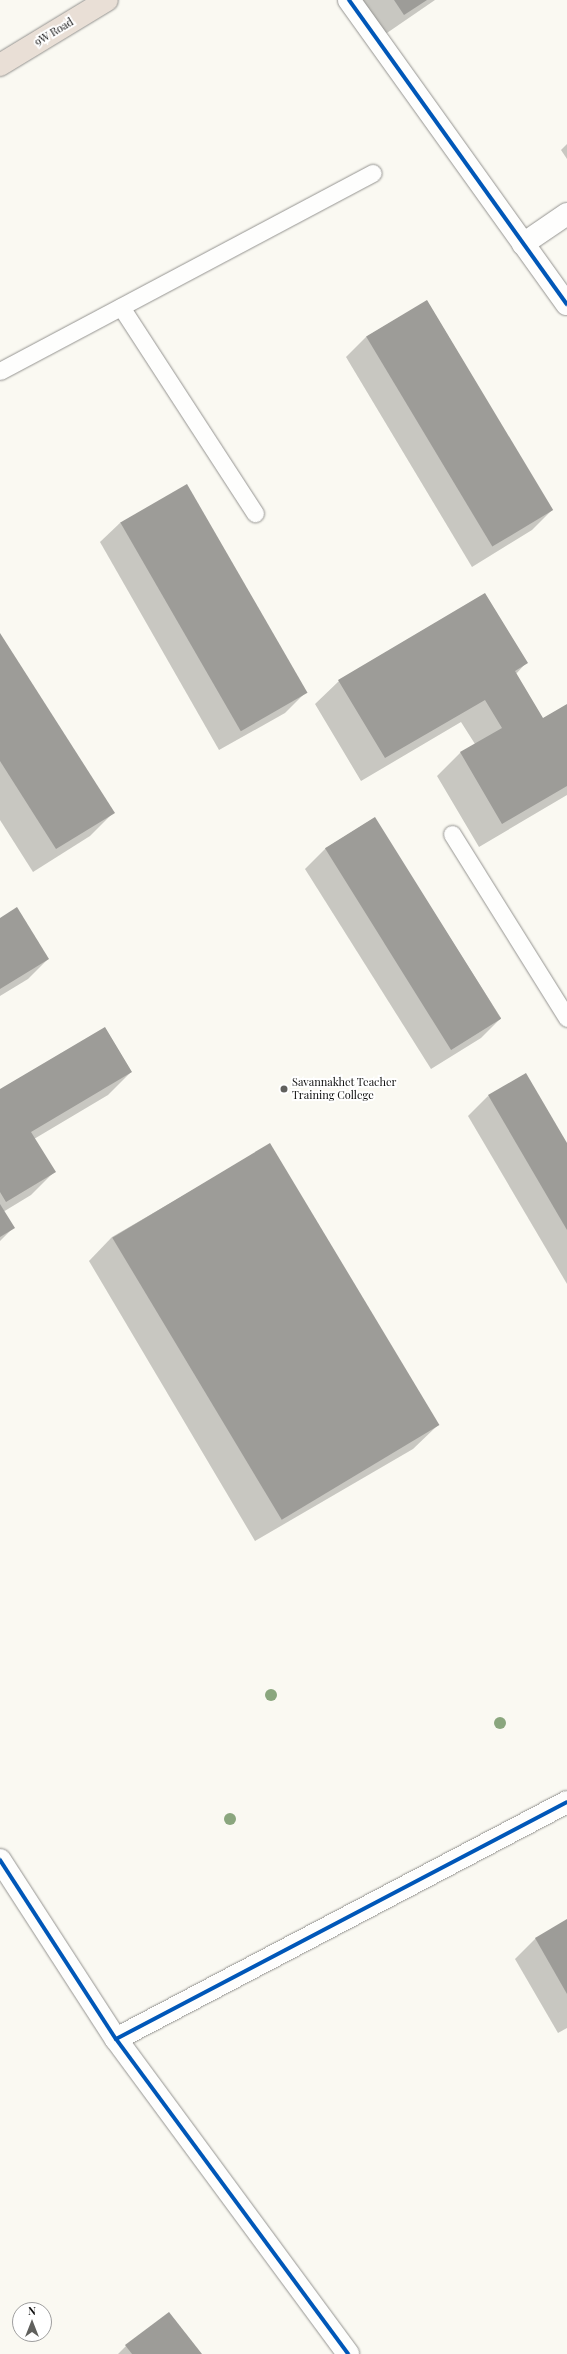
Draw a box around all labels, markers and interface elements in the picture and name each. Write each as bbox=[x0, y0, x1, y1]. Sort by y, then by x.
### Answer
street label: 9W Road bbox=[32, 15, 76, 49]
place label: Savannakhet Teacher Training College bbox=[292, 1076, 397, 1102]
marker: Savannakhet Teacher Training College bbox=[279, 1084, 289, 1094]
north arrow bbox=[12, 2302, 52, 2342]
text: N bbox=[28, 2303, 36, 2318]

